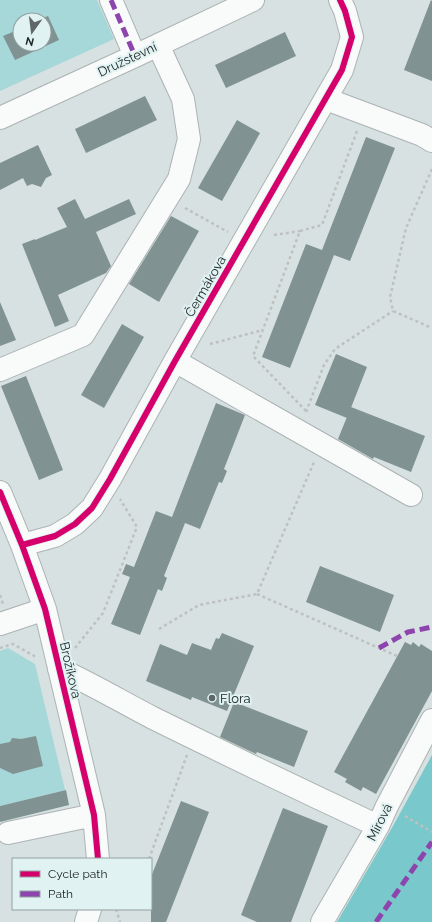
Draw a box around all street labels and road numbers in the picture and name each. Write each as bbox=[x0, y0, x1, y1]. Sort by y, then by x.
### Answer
street label: Družstevní bbox=[95, 39, 159, 80]
street label: Čermákova bbox=[181, 253, 229, 319]
street label: Brožíkova bbox=[57, 640, 84, 700]
street label: Mírová bbox=[364, 801, 395, 843]

